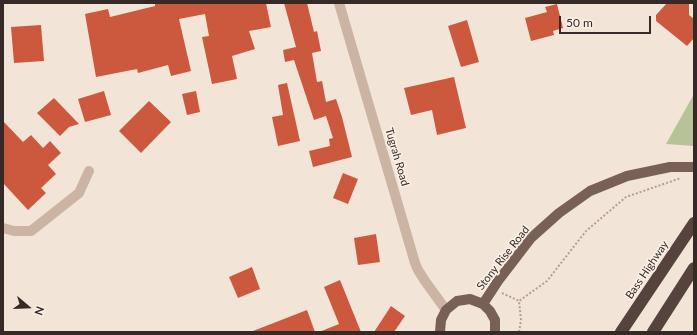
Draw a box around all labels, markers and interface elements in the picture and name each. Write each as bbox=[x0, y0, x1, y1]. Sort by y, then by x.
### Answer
scale bar bbox=[561, 8, 653, 34]
text: 50 m bbox=[566, 15, 593, 30]
street label: Tugrah Road bbox=[382, 126, 412, 188]
street label: Stony Rise Road bbox=[474, 223, 532, 293]
street label: Bass Highway bbox=[623, 238, 671, 302]
north arrow bbox=[8, 287, 48, 327]
text: N bbox=[32, 305, 47, 317]

